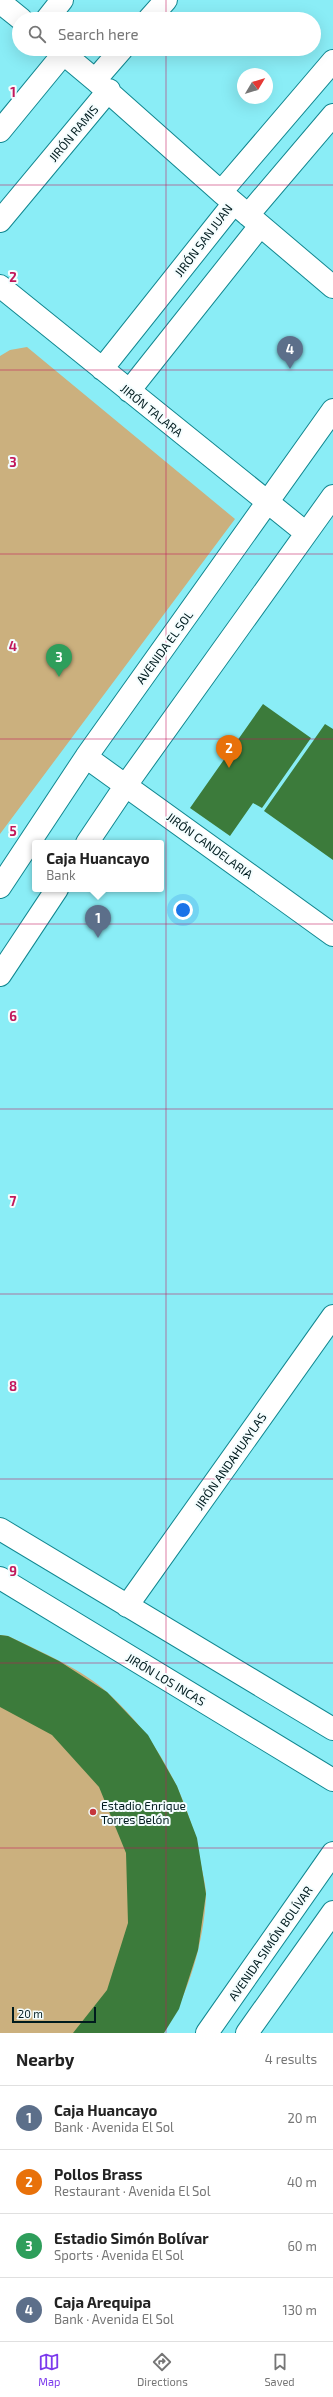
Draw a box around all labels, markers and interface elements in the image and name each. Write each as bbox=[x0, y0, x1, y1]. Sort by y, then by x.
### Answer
search box bbox=[12, 12, 321, 56]
icon: search bbox=[26, 23, 48, 45]
text: Search here bbox=[58, 25, 139, 43]
north arrow bbox=[237, 68, 273, 104]
text: 1 bbox=[10, 84, 16, 100]
street label: JIRÓN RAMIS bbox=[45, 102, 101, 164]
street label: JIRÓN SAN JUAN bbox=[171, 201, 235, 279]
text: 2 bbox=[9, 269, 17, 285]
pin: 4 bbox=[277, 336, 303, 369]
street label: JIRÓN TALARA bbox=[118, 381, 186, 440]
text: 3 bbox=[9, 454, 17, 470]
street label: AVENIDA EL SOL bbox=[133, 608, 195, 686]
text: 4 bbox=[9, 638, 17, 654]
pin: 3 bbox=[46, 644, 72, 677]
pin: 2 bbox=[216, 735, 242, 768]
street label: JIRÓN CANDELARIA bbox=[164, 809, 256, 881]
text: 5 bbox=[9, 823, 17, 839]
popup bbox=[32, 840, 164, 892]
text: Caja Huancayo bbox=[46, 849, 150, 867]
text: Bank bbox=[46, 867, 76, 883]
your location bbox=[173, 900, 193, 920]
pin: 1 bbox=[85, 905, 111, 938]
text: 6 bbox=[9, 1008, 17, 1024]
text: 7 bbox=[10, 1193, 17, 1209]
text: 8 bbox=[9, 1378, 17, 1394]
street label: JIRÓN ANDAHUAYLAS bbox=[191, 1410, 269, 1512]
text: 9 bbox=[9, 1563, 17, 1579]
street label: JIRÓN LOS INCAS bbox=[124, 1650, 208, 1708]
place label: Estadio Enrique Torres Belón bbox=[101, 1798, 186, 1826]
marker: Estadio Enrique Torres Belón bbox=[88, 1807, 98, 1817]
street label: AVENIDA SIMÓN BOLÍVAR bbox=[225, 1883, 315, 2003]
scale bar bbox=[12, 2005, 96, 2024]
text: 20 m bbox=[18, 2007, 43, 2020]
text: Nearby bbox=[16, 2049, 74, 2069]
text: 4 results bbox=[265, 2051, 317, 2067]
text: Caja Huancayo bbox=[54, 2101, 157, 2119]
text: 1 bbox=[26, 2110, 32, 2126]
text: 20 m bbox=[288, 2110, 317, 2126]
text: Bank · Avenida El Sol bbox=[54, 2119, 174, 2135]
text: Pollos Brass bbox=[54, 2165, 142, 2183]
text: 2 bbox=[25, 2174, 33, 2190]
text: 40 m bbox=[287, 2174, 317, 2190]
text: Restaurant · Avenida El Sol bbox=[54, 2183, 211, 2199]
text: Estadio Simón Bolívar bbox=[54, 2229, 209, 2247]
text: 3 bbox=[25, 2238, 33, 2254]
text: 60 m bbox=[287, 2238, 317, 2254]
text: Sports · Avenida El Sol bbox=[54, 2247, 184, 2263]
text: Caja Arequipa bbox=[54, 2293, 151, 2311]
text: 4 bbox=[25, 2302, 33, 2318]
text: 130 m bbox=[282, 2302, 317, 2318]
text: Bank · Avenida El Sol bbox=[54, 2311, 174, 2327]
tab: Map bbox=[38, 2351, 60, 2388]
tab: Directions bbox=[137, 2351, 188, 2388]
tab: Saved bbox=[264, 2351, 295, 2388]

